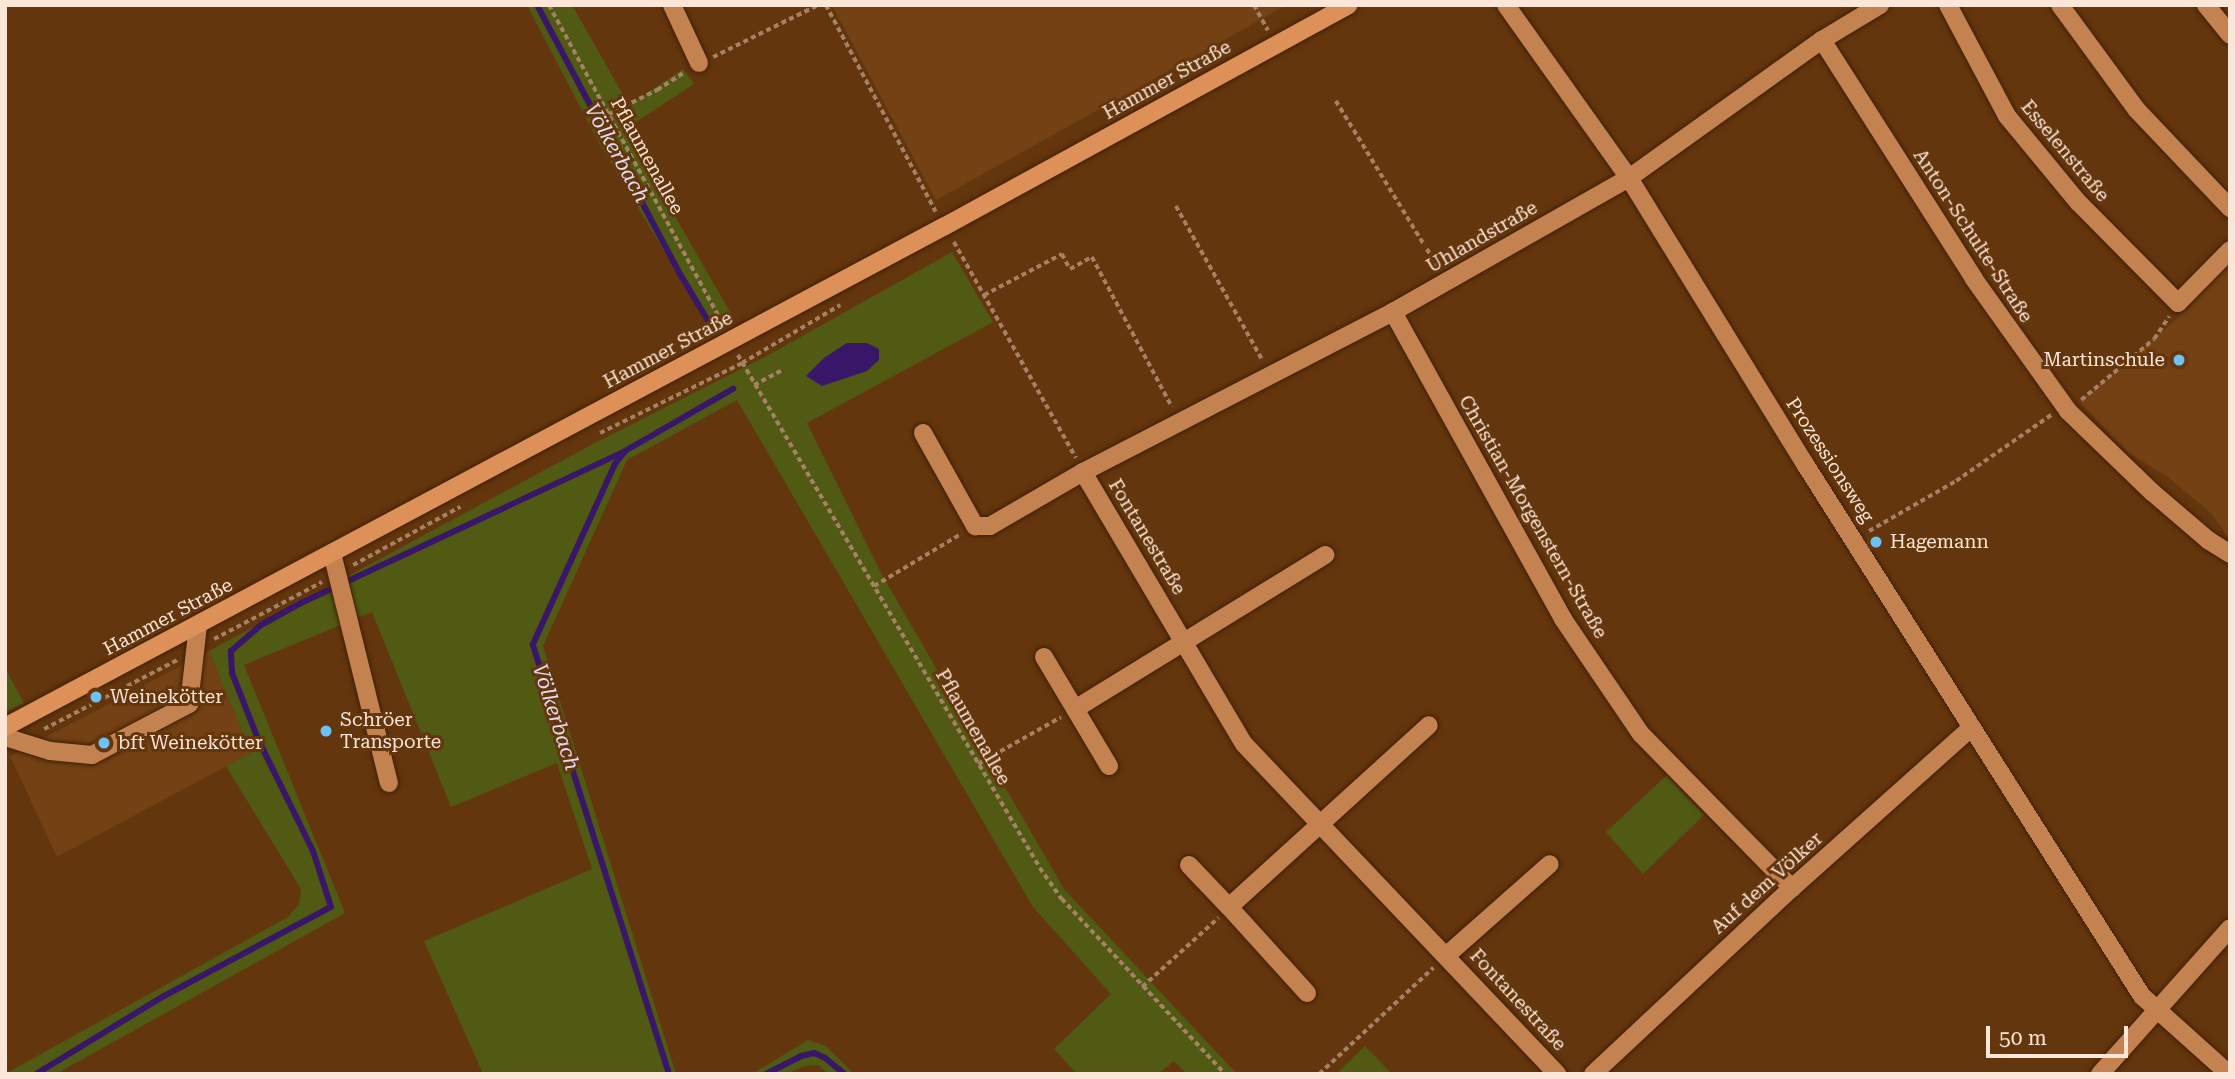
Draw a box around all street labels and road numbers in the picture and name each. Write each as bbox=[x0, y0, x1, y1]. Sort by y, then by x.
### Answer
street label: Hammer Straße bbox=[1099, 35, 1235, 125]
street label: Pflaumenallee bbox=[605, 94, 689, 218]
street label: Esselenstraße bbox=[2016, 96, 2114, 206]
street label: Anton-Schulte-Straße bbox=[1908, 145, 2038, 327]
street label: Uhlandstraße bbox=[1423, 196, 1541, 278]
street label: Hammer Straße bbox=[600, 306, 736, 394]
street label: Christian-Morgenstern-Straße bbox=[1454, 391, 1612, 643]
street label: Prozessionsweg bbox=[1781, 393, 1879, 527]
street label: Fontanestraße bbox=[1104, 475, 1190, 599]
street label: Hammer Straße bbox=[100, 573, 236, 661]
street label: Pflaumenallee bbox=[931, 665, 1015, 789]
street label: Auf dem Völker bbox=[1707, 827, 1827, 939]
street label: Fontanestraße bbox=[1465, 944, 1571, 1056]

